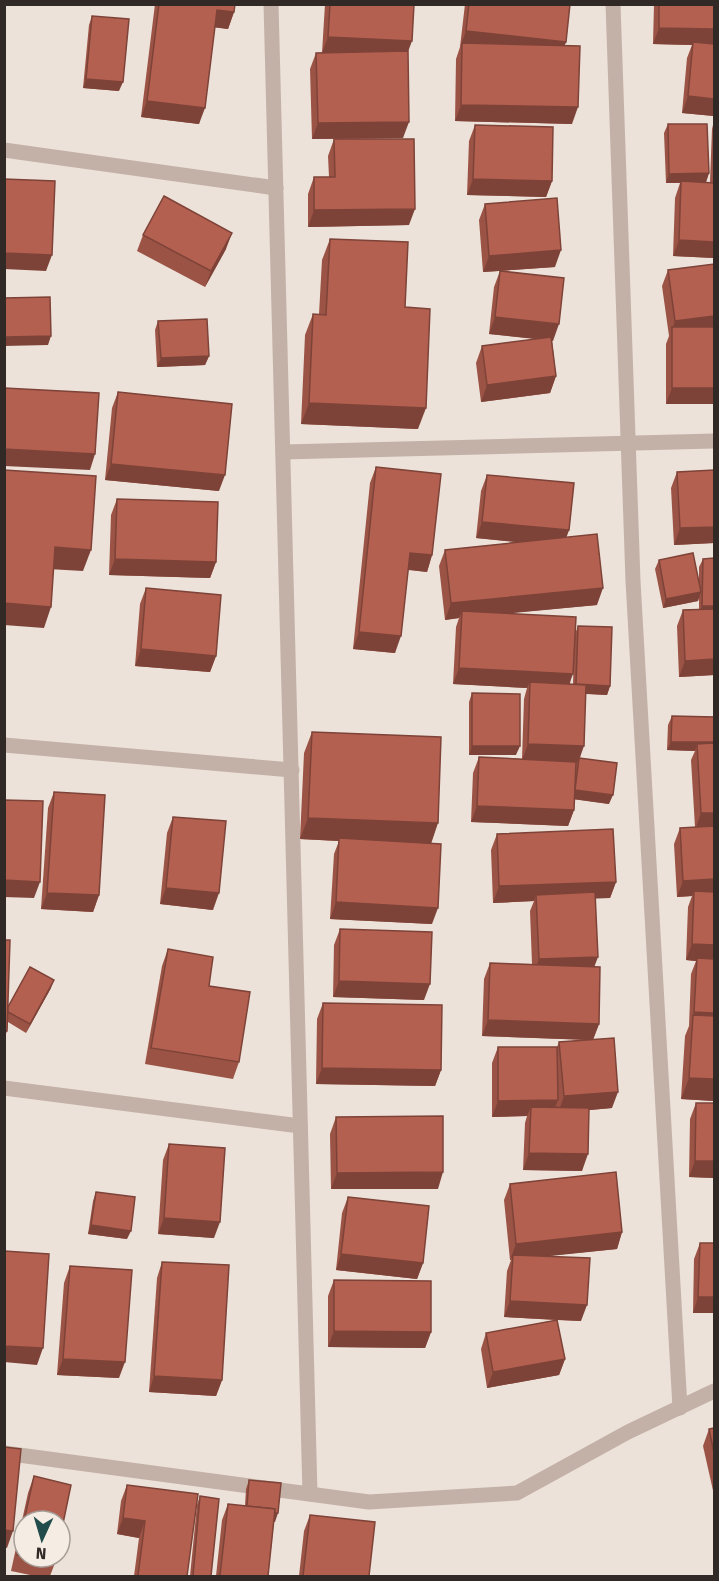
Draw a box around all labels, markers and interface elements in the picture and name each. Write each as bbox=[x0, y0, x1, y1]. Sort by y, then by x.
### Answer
north arrow bbox=[12, 1509, 72, 1569]
text: N bbox=[35, 1544, 47, 1563]

